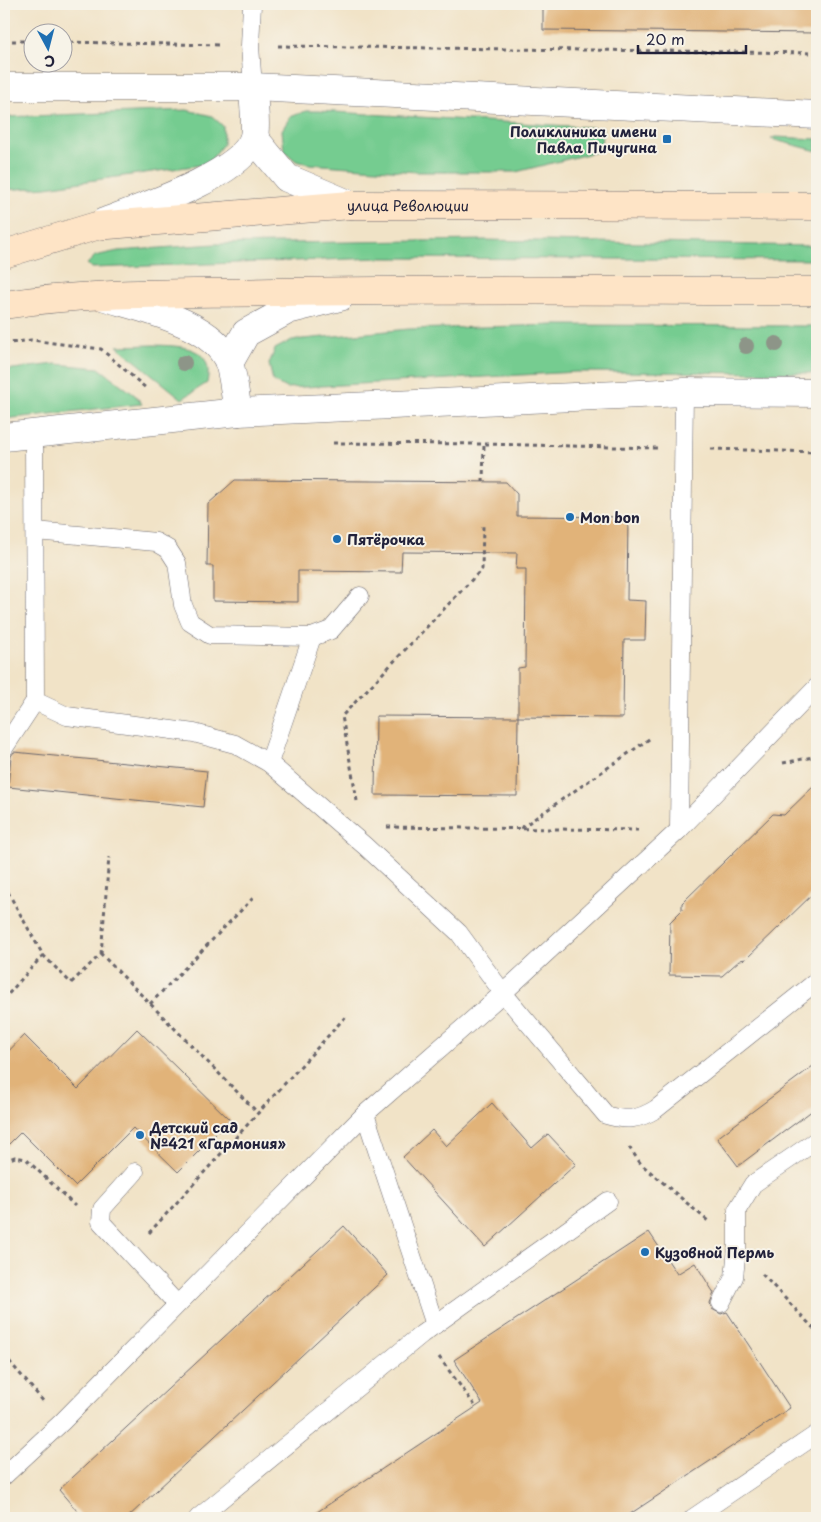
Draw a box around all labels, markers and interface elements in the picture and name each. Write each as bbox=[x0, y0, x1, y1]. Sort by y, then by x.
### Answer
north arrow bbox=[22, 22, 72, 72]
scale bar bbox=[638, 22, 746, 54]
text: 20 m bbox=[646, 27, 685, 50]
text: С bbox=[43, 50, 56, 72]
place label: Поликлиника имени Павла Пичугина bbox=[510, 121, 657, 158]
marker: Поликлиника имени Павла Пичугина bbox=[661, 133, 673, 145]
street label: улица Революции bbox=[346, 194, 469, 216]
place label: Mon bon bbox=[580, 507, 640, 528]
marker: Mon bon bbox=[564, 511, 576, 523]
place label: Пятёрочка bbox=[347, 529, 425, 550]
marker: Пятёрочка bbox=[331, 533, 343, 545]
place label: Детский сад №421 «Гармония» bbox=[149, 1117, 286, 1154]
marker: Детский сад №421 «Гармония» bbox=[134, 1129, 146, 1141]
place label: Кузовной Пермь bbox=[655, 1242, 774, 1263]
marker: Кузовной Пермь bbox=[639, 1246, 651, 1258]

